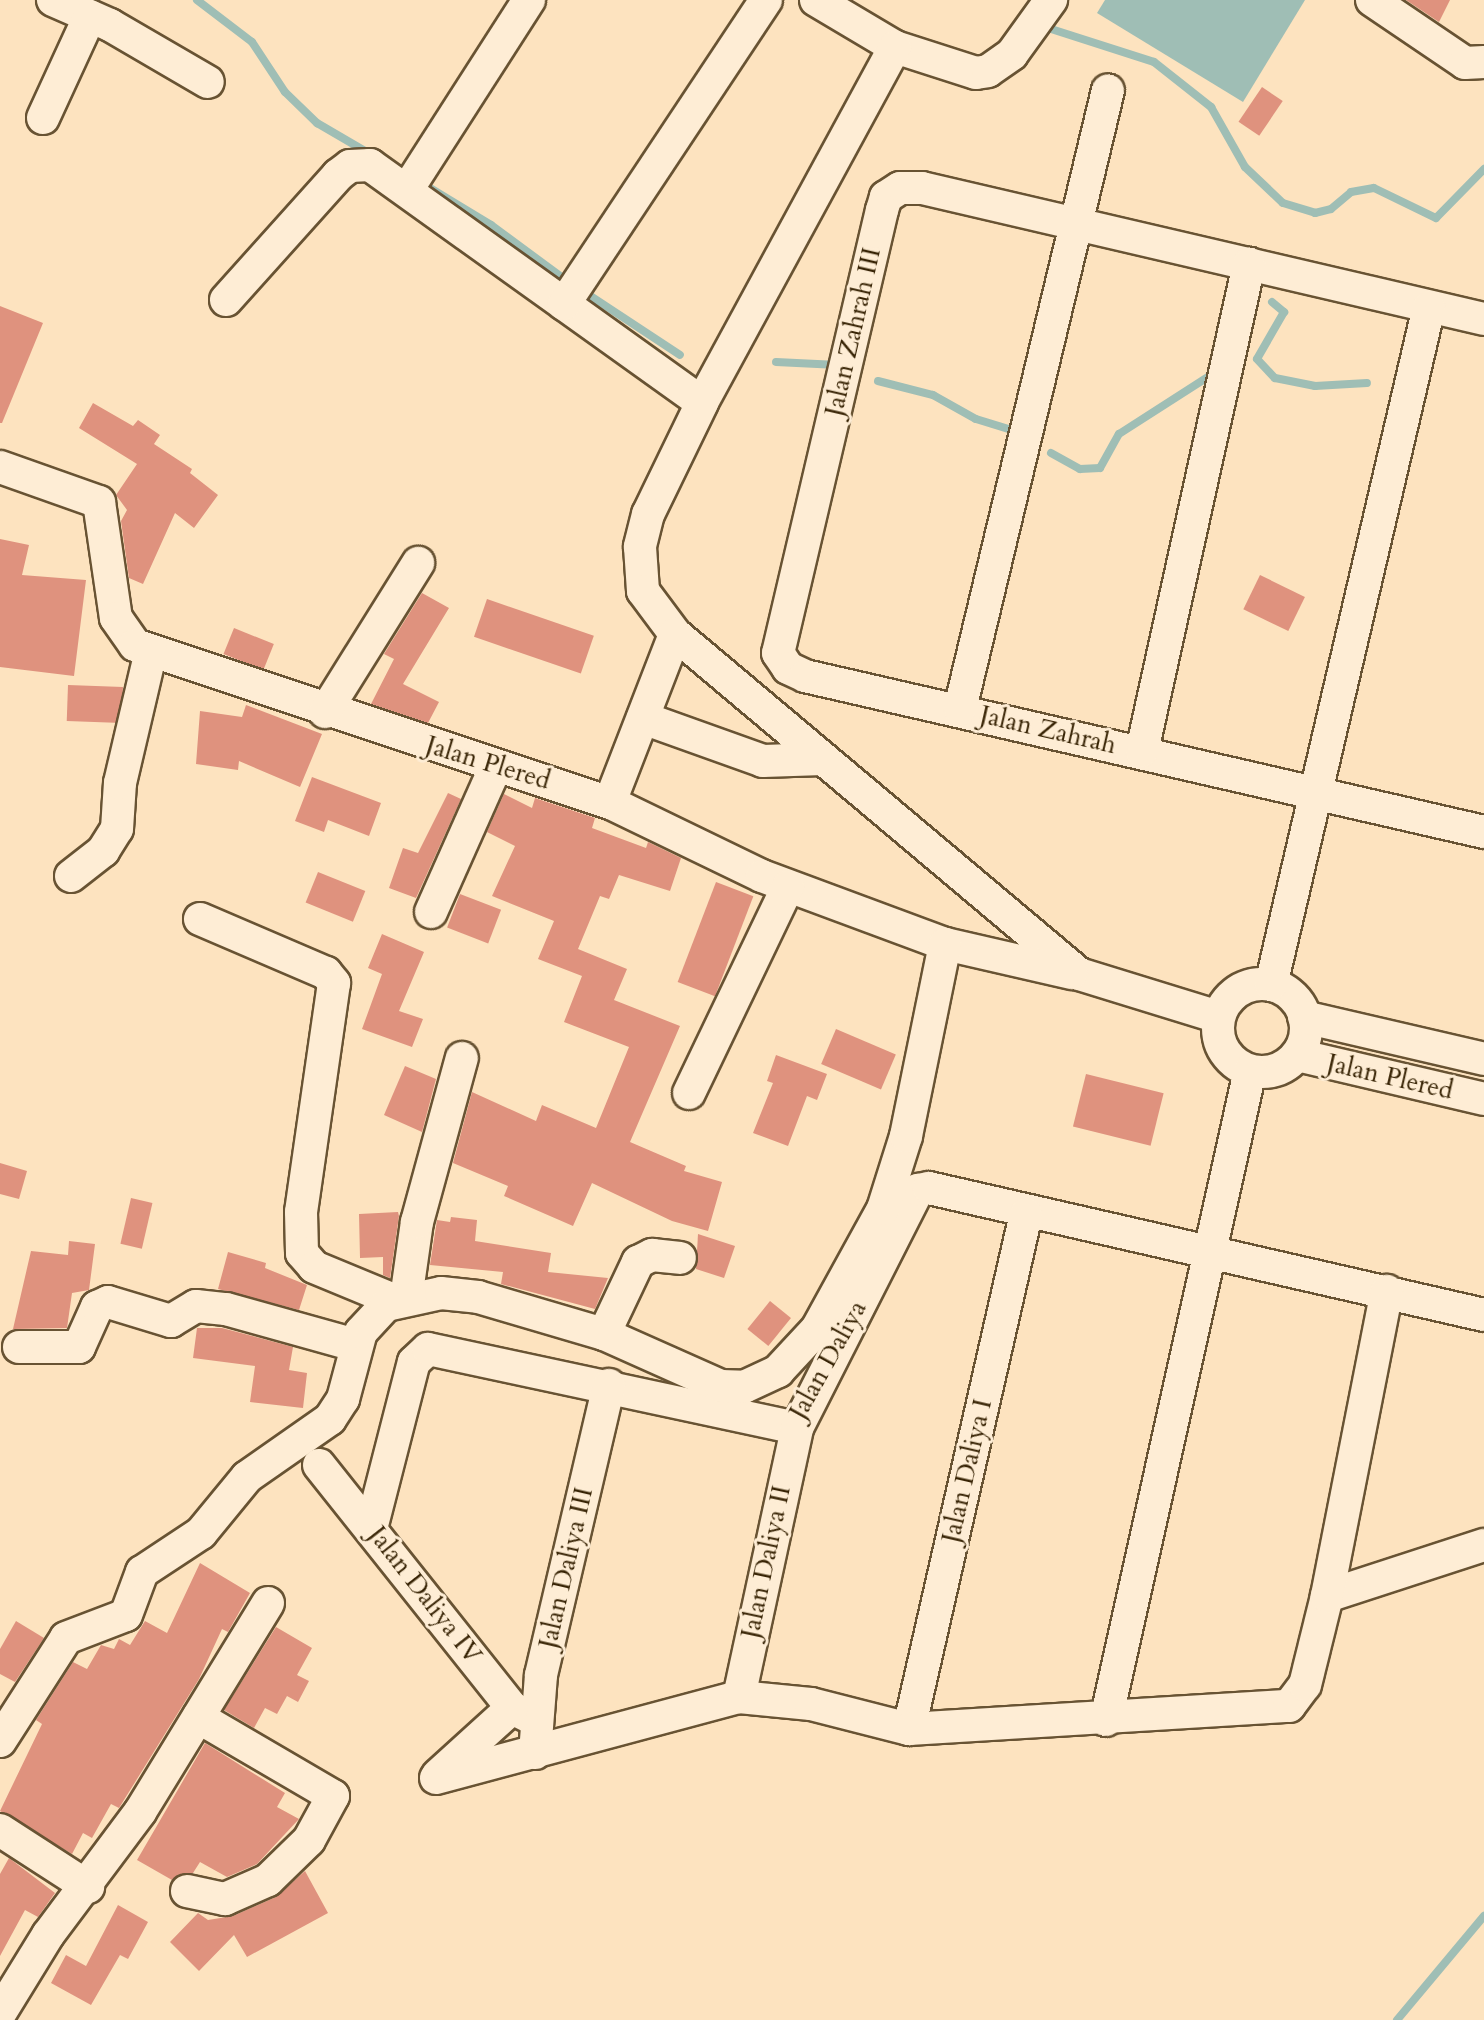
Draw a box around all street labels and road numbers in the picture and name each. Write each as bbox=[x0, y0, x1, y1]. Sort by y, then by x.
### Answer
street label: Jalan Zahrah III bbox=[818, 245, 888, 419]
street label: Jalan Zahrah bbox=[977, 699, 1119, 761]
street label: Jalan Plered bbox=[422, 729, 554, 797]
street label: Jalan Plered bbox=[1324, 1047, 1456, 1107]
street label: Jalan Daliya bbox=[783, 1295, 873, 1425]
street label: Jalan Daliya I bbox=[935, 1396, 999, 1546]
street label: Jalan Daliya II bbox=[735, 1483, 797, 1641]
street label: Jalan Daliya III bbox=[532, 1484, 600, 1652]
street label: Jalan Daliya IV bbox=[362, 1520, 488, 1670]

